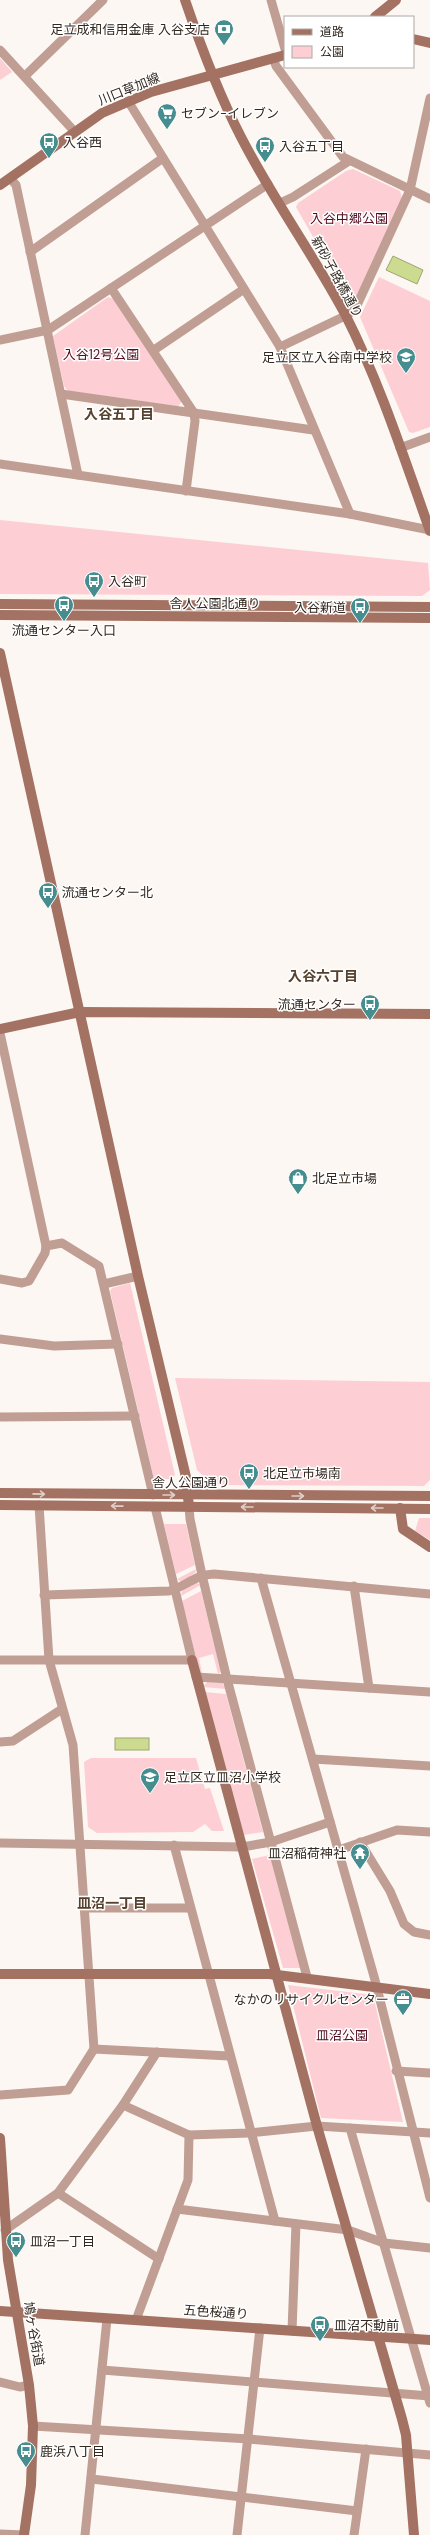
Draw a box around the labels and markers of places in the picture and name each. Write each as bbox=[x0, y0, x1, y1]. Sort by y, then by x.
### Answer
bank icon: 足立成和信用金庫 入谷支店 bbox=[213, 18, 235, 46]
place label: 足立成和信用金庫 入谷支店 bbox=[51, 21, 210, 38]
supermarket icon: セブン-イレブン bbox=[156, 102, 178, 130]
place label: セブン-イレブン bbox=[181, 105, 279, 122]
bus stop icon: 入谷西 bbox=[38, 131, 60, 159]
place label: 入谷西 bbox=[63, 134, 102, 151]
bus stop icon: 入谷五丁目 bbox=[254, 135, 276, 163]
place label: 入谷五丁目 bbox=[279, 138, 344, 155]
school or university icon: 足立区立入谷南中学校 bbox=[395, 346, 417, 374]
place label: 足立区立入谷南中学校 bbox=[262, 349, 392, 366]
bus stop icon: 入谷町 bbox=[83, 570, 105, 598]
place label: 入谷町 bbox=[108, 573, 147, 590]
bus stop icon: 流通センター入口 bbox=[53, 594, 75, 622]
bus stop icon: 入谷新道 bbox=[349, 596, 371, 624]
place label: 入谷新道 bbox=[294, 599, 346, 616]
place label: 流通センター入口 bbox=[12, 622, 116, 639]
bus stop icon: 流通センター北 bbox=[37, 881, 59, 909]
place label: 流通センター北 bbox=[62, 884, 153, 901]
bus stop icon: 流通センター bbox=[359, 993, 381, 1021]
place label: 流通センター bbox=[278, 996, 356, 1013]
shop icon: 北足立市場 bbox=[287, 1167, 309, 1195]
place label: 北足立市場 bbox=[312, 1170, 377, 1187]
bus stop icon: 北足立市場南 bbox=[238, 1462, 260, 1490]
place label: 北足立市場南 bbox=[263, 1465, 341, 1482]
school or university icon: 足立区立皿沼小学校 bbox=[139, 1766, 161, 1794]
place label: 足立区立皿沼小学校 bbox=[164, 1769, 281, 1786]
temple icon: 皿沼稲荷神社 bbox=[349, 1842, 371, 1870]
place label: 皿沼稲荷神社 bbox=[268, 1845, 346, 1862]
office icon: なかのリサイクルセンター bbox=[392, 1988, 414, 2016]
place label: なかのリサイクルセンター bbox=[234, 1991, 389, 2008]
bus stop icon: 皿沼一丁目 bbox=[5, 2230, 27, 2258]
place label: 皿沼一丁目 bbox=[30, 2233, 95, 2250]
bus stop icon: 皿沼不動前 bbox=[309, 2314, 331, 2342]
place label: 皿沼不動前 bbox=[334, 2317, 399, 2334]
bus stop icon: 鹿浜八丁目 bbox=[15, 2440, 37, 2468]
place label: 鹿浜八丁目 bbox=[40, 2443, 105, 2460]

